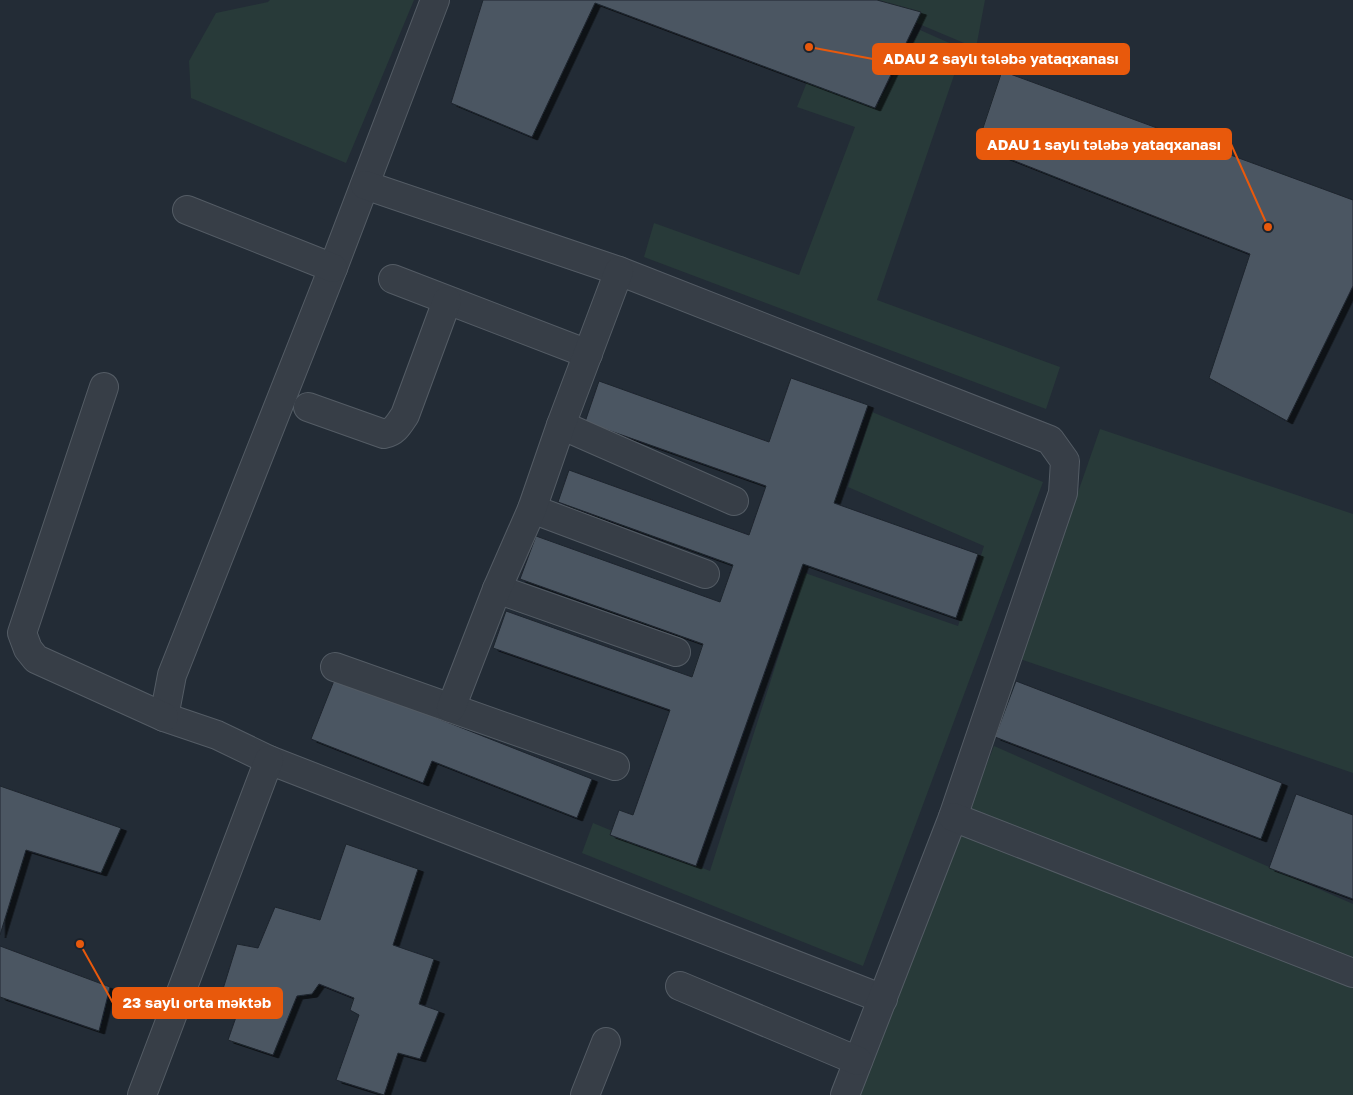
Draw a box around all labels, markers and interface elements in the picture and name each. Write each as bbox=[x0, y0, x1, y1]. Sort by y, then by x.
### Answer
callout: ADAU 2 saylı tələbə yataqxanası bbox=[873, 44, 1129, 74]
text: ADAU 2 saylı tələbə yataqxanası bbox=[883, 49, 1119, 67]
callout: ADAU 1 saylı tələbə yataqxanası bbox=[977, 129, 1231, 159]
text: ADAU 1 saylı tələbə yataqxanası bbox=[987, 135, 1221, 153]
callout: 23 saylı orta məktəb bbox=[113, 988, 282, 1018]
text: 23 saylı orta məktəb bbox=[123, 993, 271, 1011]

